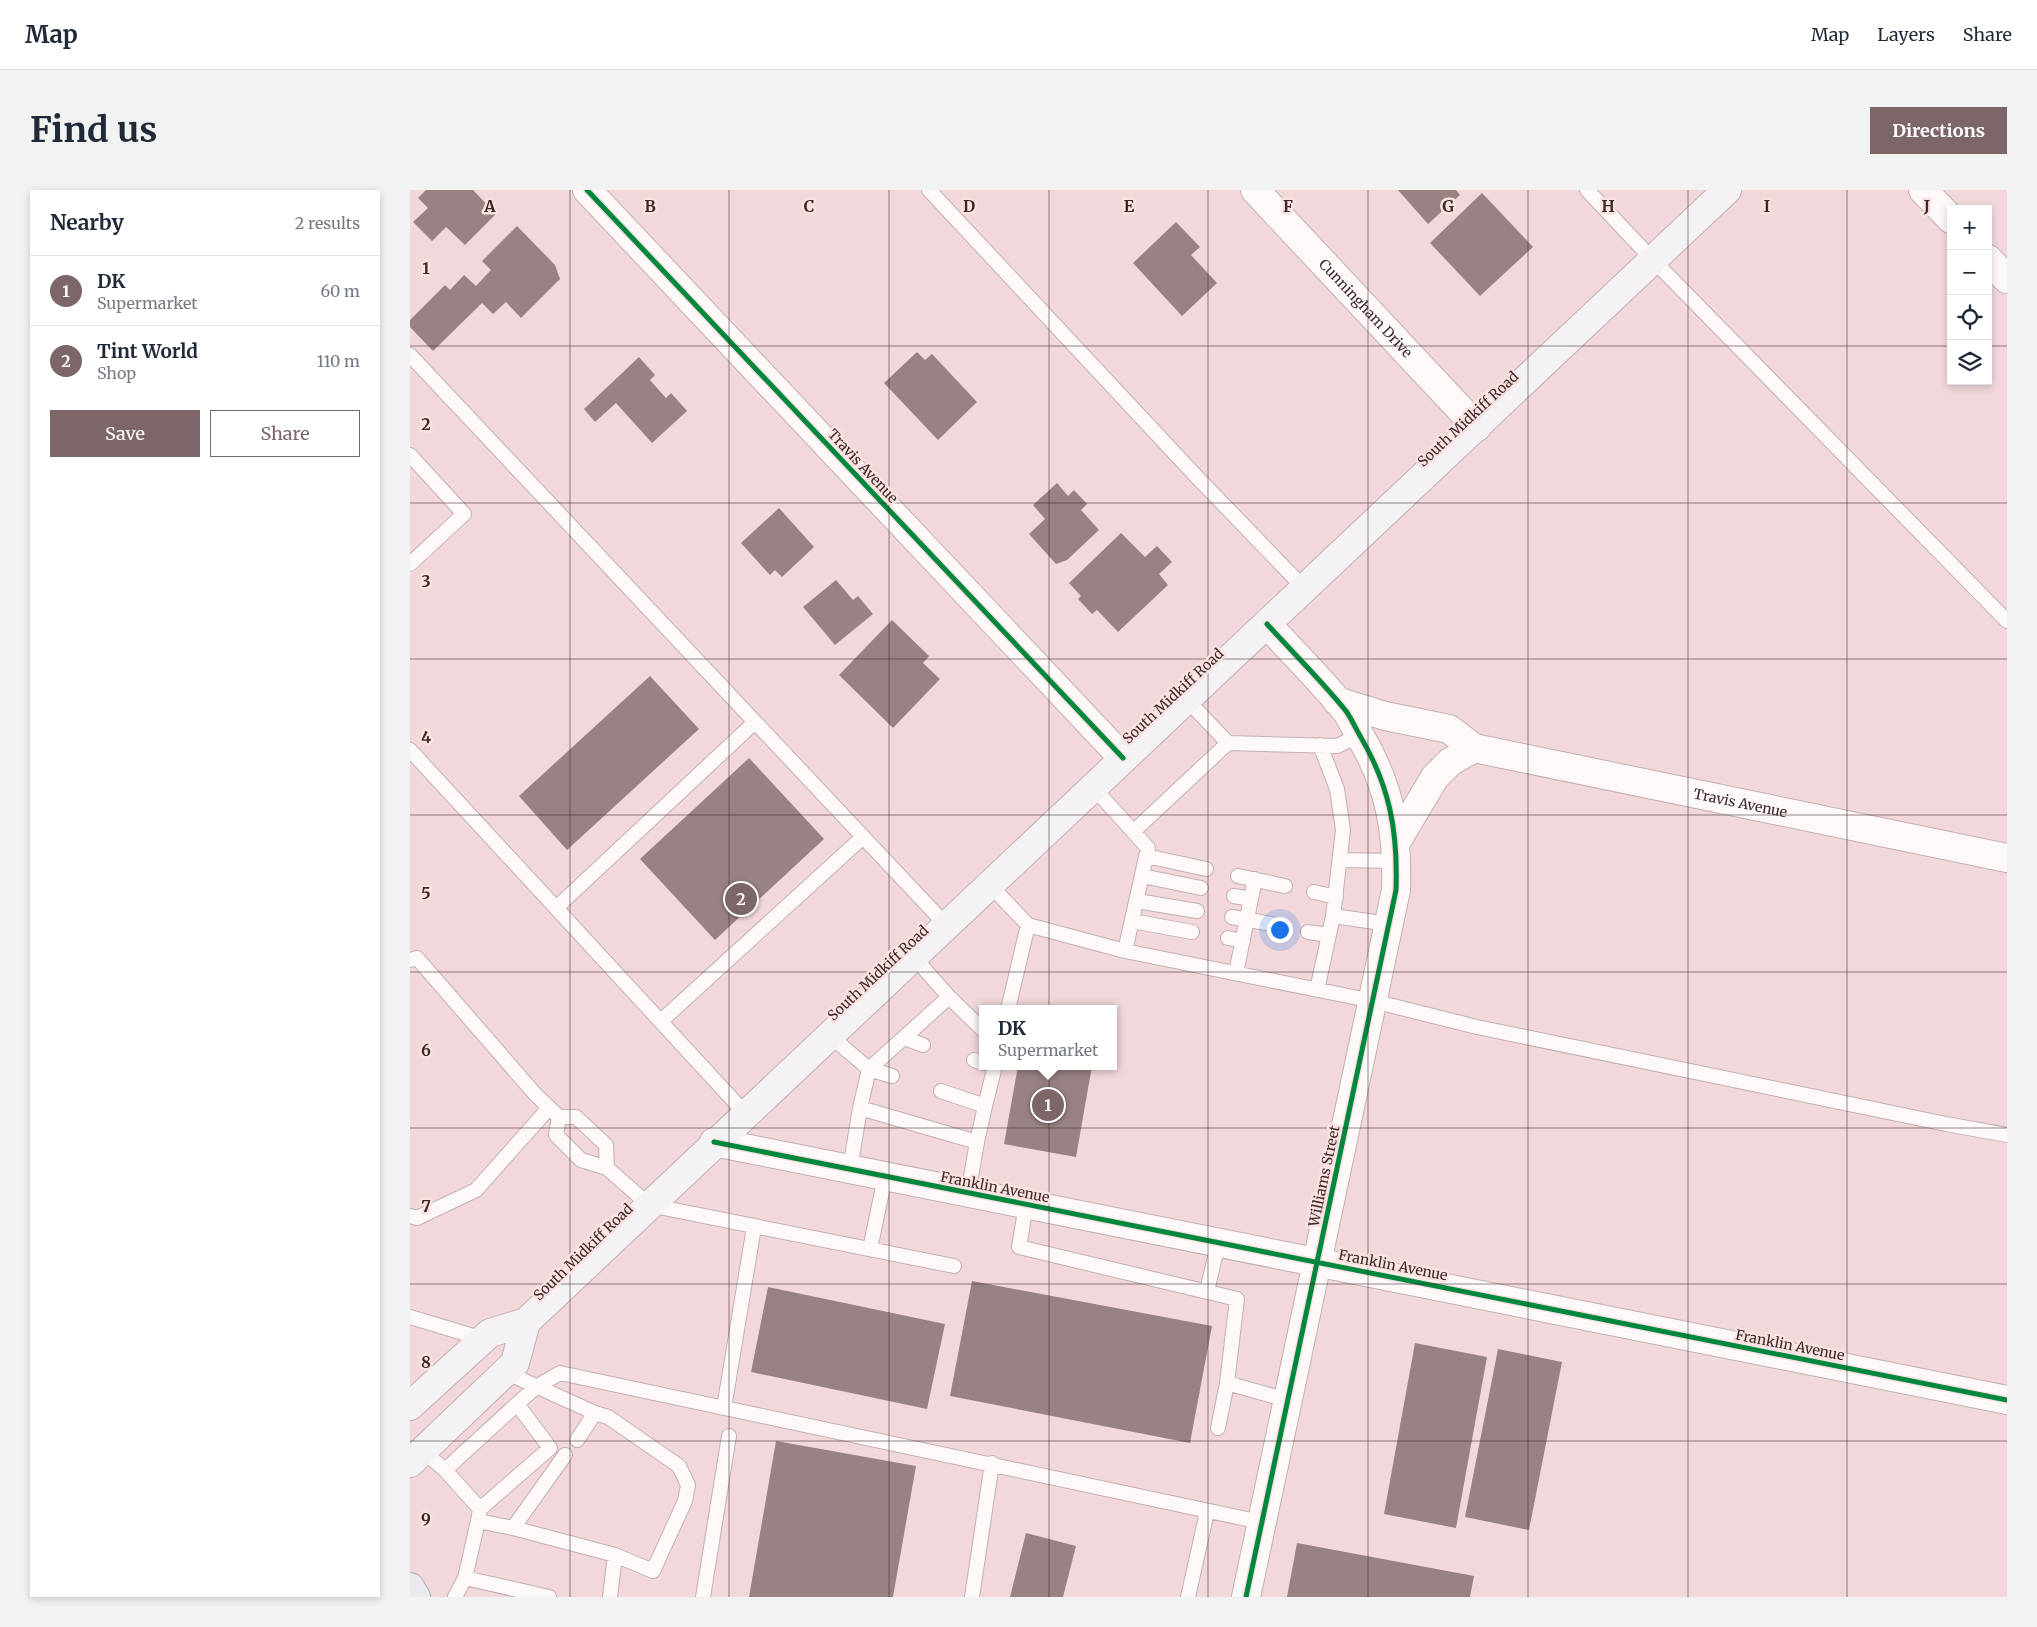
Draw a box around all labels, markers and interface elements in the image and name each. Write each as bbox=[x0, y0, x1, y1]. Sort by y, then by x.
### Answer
text: Map bbox=[25, 19, 78, 50]
text: Map bbox=[1811, 23, 1849, 46]
text: Layers bbox=[1877, 23, 1935, 46]
text: Share bbox=[1963, 23, 2012, 46]
button: Directions bbox=[1870, 107, 2007, 154]
text: Find us bbox=[30, 108, 157, 152]
text: A bbox=[483, 196, 496, 216]
text: B bbox=[644, 196, 656, 216]
text: C bbox=[804, 196, 814, 216]
text: D bbox=[963, 196, 975, 216]
text: E bbox=[1124, 196, 1135, 216]
text: F bbox=[1283, 196, 1293, 216]
text: G bbox=[1442, 196, 1454, 216]
text: H bbox=[1601, 196, 1615, 216]
text: I bbox=[1764, 196, 1770, 216]
text: J bbox=[1923, 196, 1930, 216]
map controls bbox=[1947, 205, 1992, 385]
button: + bbox=[1947, 205, 1992, 250]
text: Nearby bbox=[50, 209, 124, 236]
text: 2 results bbox=[295, 213, 360, 233]
button: − bbox=[1947, 250, 1992, 295]
street label: Cunningham Drive bbox=[1315, 255, 1416, 361]
text: 1 bbox=[422, 258, 430, 278]
text: DK bbox=[97, 269, 125, 293]
text: 1 bbox=[62, 281, 70, 301]
text: 60 m bbox=[320, 281, 360, 301]
text: Supermarket bbox=[97, 293, 198, 313]
button: locate bbox=[1947, 295, 1992, 340]
text: Tint World bbox=[97, 339, 198, 363]
button: layers bbox=[1947, 340, 1992, 385]
text: 2 bbox=[61, 351, 71, 371]
text: 110 m bbox=[317, 351, 360, 371]
text: Shop bbox=[97, 363, 136, 383]
street label: South Midkiff Road bbox=[1414, 367, 1523, 470]
button: Save bbox=[50, 410, 200, 457]
button: Share bbox=[210, 410, 360, 457]
text: 2 bbox=[421, 414, 431, 434]
street label: Travis Avenue bbox=[824, 425, 902, 507]
text: 3 bbox=[421, 571, 431, 591]
street label: South Midkiff Road bbox=[1119, 644, 1228, 747]
text: 4 bbox=[421, 727, 431, 747]
street label: Travis Avenue bbox=[1692, 785, 1789, 821]
pin: 2 bbox=[725, 880, 757, 918]
text: 5 bbox=[421, 883, 431, 903]
your location bbox=[1267, 917, 1293, 943]
street label: South Midkiff Road bbox=[824, 921, 933, 1024]
popup bbox=[979, 1005, 1117, 1070]
text: DK bbox=[998, 1016, 1026, 1040]
text: 6 bbox=[421, 1040, 431, 1060]
text: Supermarket bbox=[998, 1040, 1098, 1060]
pin: 1 bbox=[1032, 1086, 1064, 1124]
street label: Williams Street bbox=[1304, 1123, 1344, 1229]
street label: Franklin Avenue bbox=[939, 1168, 1051, 1206]
text: 7 bbox=[421, 1196, 431, 1216]
street label: South Midkiff Road bbox=[529, 1199, 637, 1304]
street label: Franklin Avenue bbox=[1337, 1246, 1449, 1284]
street label: Franklin Avenue bbox=[1734, 1326, 1846, 1364]
text: 8 bbox=[421, 1352, 431, 1372]
text: 9 bbox=[421, 1509, 431, 1529]

